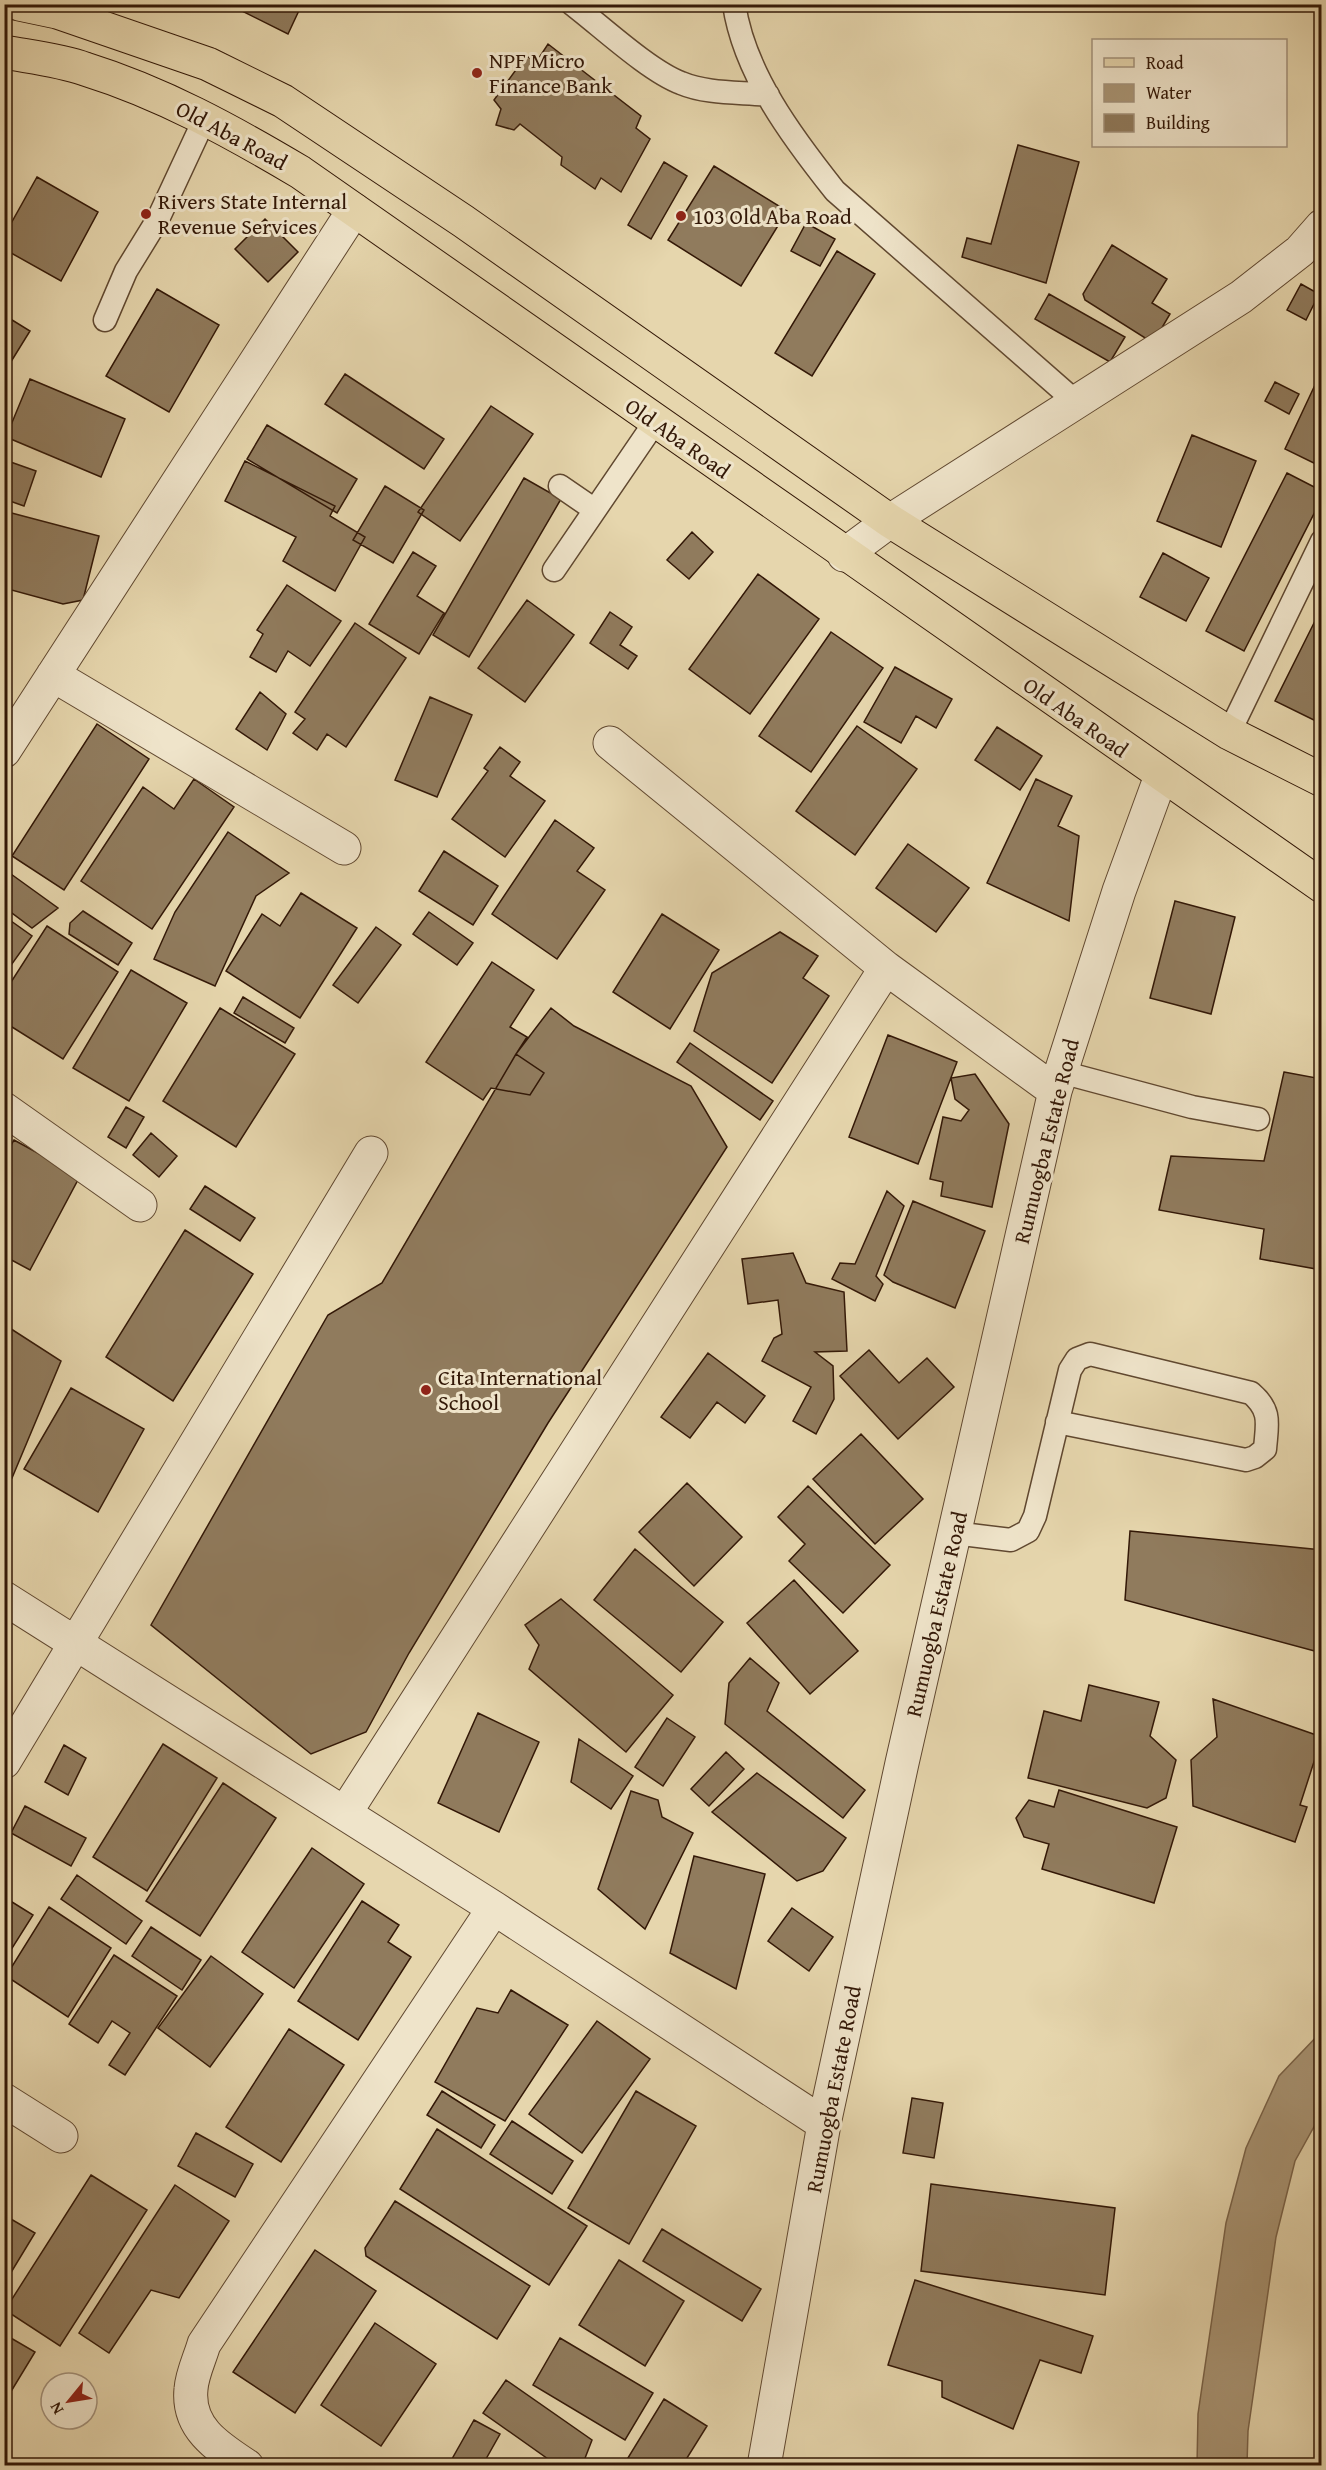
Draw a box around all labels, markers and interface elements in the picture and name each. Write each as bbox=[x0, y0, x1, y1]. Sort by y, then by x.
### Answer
legend bbox=[1092, 39, 1287, 147]
place label: NPF Micro Finance Bank bbox=[489, 44, 613, 101]
text: Road bbox=[1146, 49, 1184, 76]
marker: NPF Micro Finance Bank bbox=[470, 66, 484, 80]
text: Water bbox=[1146, 79, 1192, 106]
street label: Old Aba Road bbox=[171, 92, 294, 178]
text: Building bbox=[1146, 109, 1210, 136]
place label: Rivers State Internal Revenue Services bbox=[158, 185, 347, 242]
place label: 103 Old Aba Road bbox=[693, 200, 852, 232]
marker: Rivers State Internal Revenue Services bbox=[139, 207, 153, 221]
marker: 103 Old Aba Road bbox=[674, 209, 688, 223]
street label: Old Aba Road bbox=[619, 390, 737, 486]
street label: Old Aba Road bbox=[1017, 669, 1135, 765]
street label: Rumuogba Estate Road bbox=[1005, 1035, 1087, 1247]
place label: Cita International School bbox=[438, 1361, 602, 1418]
marker: Cita International School bbox=[419, 1383, 433, 1397]
street label: Rumuogba Estate Road bbox=[897, 1508, 975, 1720]
street label: Rumuogba Estate Road bbox=[797, 1983, 869, 2195]
north arrow bbox=[39, 2371, 99, 2431]
text: N bbox=[43, 2398, 69, 2419]

